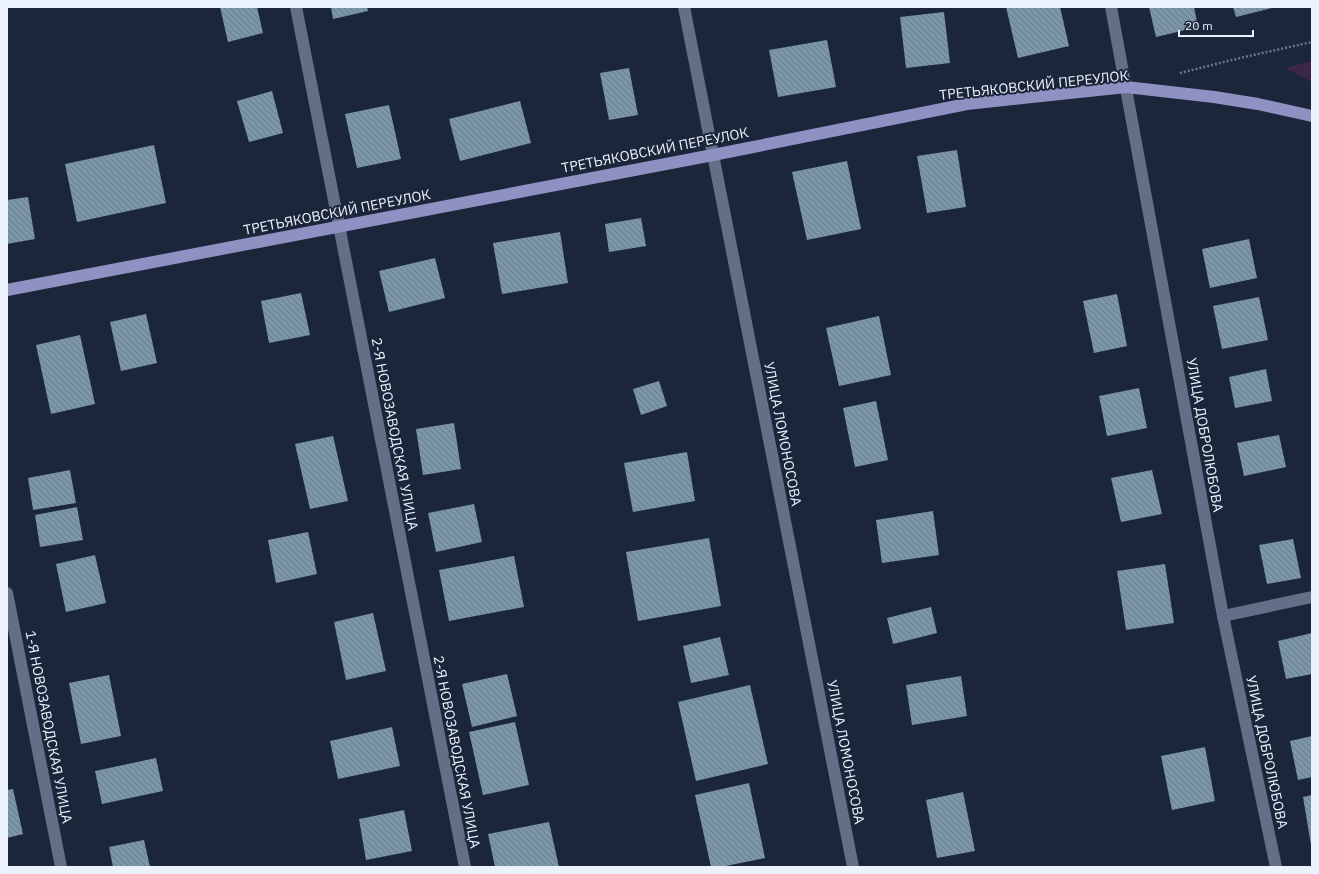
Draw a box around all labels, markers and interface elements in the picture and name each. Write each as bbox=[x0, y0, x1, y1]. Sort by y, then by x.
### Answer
scale bar bbox=[1179, 12, 1253, 38]
text: 20 m bbox=[1185, 18, 1213, 33]
street label: ТРЕТЬЯКОВСКИЙ ПЕРЕУЛОК bbox=[938, 65, 1130, 104]
street label: ТРЕТЬЯКОВСКИЙ ПЕРЕУЛОК bbox=[560, 122, 750, 177]
street label: ТРЕТЬЯКОВСКИЙ ПЕРЕУЛОК bbox=[242, 184, 432, 239]
street label: 2-Я НОВОЗАВОДСКАЯ УЛИЦА bbox=[367, 336, 423, 532]
street label: УЛИЦА ДОБРОЛЮБОВА bbox=[1183, 357, 1227, 513]
street label: УЛИЦА ЛОМОНОСОВА bbox=[760, 360, 806, 508]
street label: 1-Я НОВОЗАВОДСКАЯ УЛИЦА bbox=[21, 629, 77, 825]
street label: 2-Я НОВОЗАВОДСКАЯ УЛИЦА bbox=[429, 654, 485, 850]
street label: УЛИЦА ДОБРОЛЮБОВА bbox=[1242, 674, 1292, 830]
street label: УЛИЦА ЛОМОНОСОВА bbox=[823, 678, 869, 826]

